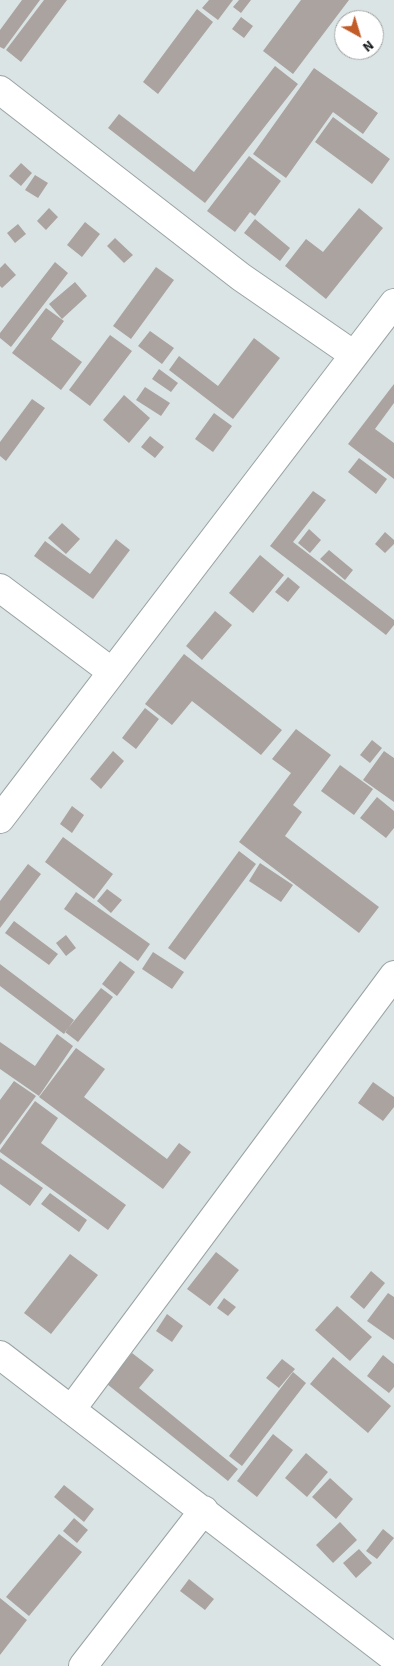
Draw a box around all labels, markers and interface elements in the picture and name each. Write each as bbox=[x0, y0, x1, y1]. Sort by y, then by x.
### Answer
north arrow bbox=[334, 10, 384, 60]
text: N bbox=[358, 35, 378, 57]

